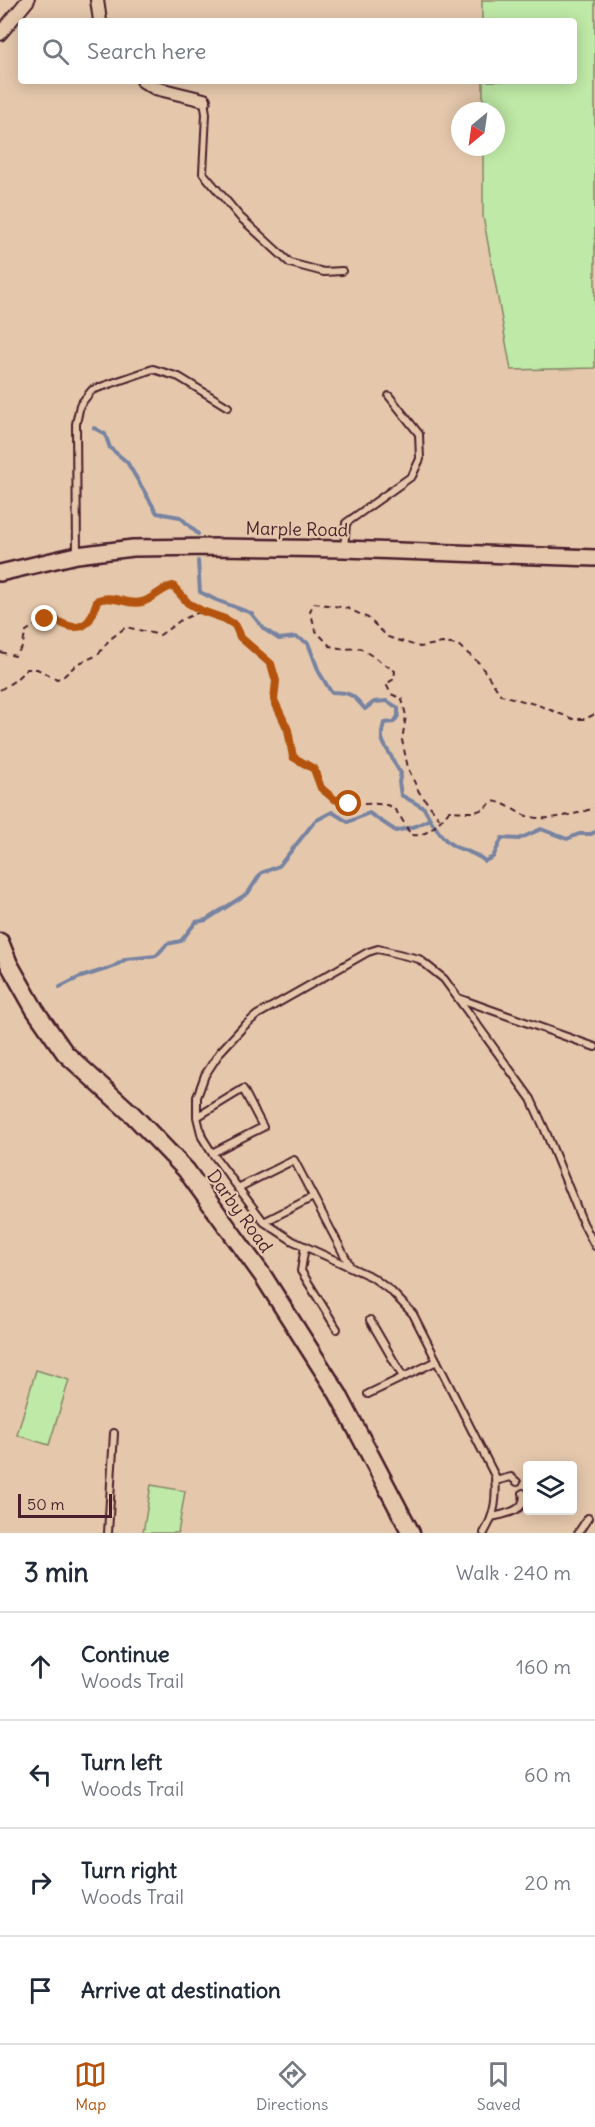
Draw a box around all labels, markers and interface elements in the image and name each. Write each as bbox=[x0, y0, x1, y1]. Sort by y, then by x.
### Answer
search box bbox=[18, 18, 577, 84]
icon: search bbox=[39, 35, 72, 68]
text: Search here bbox=[87, 37, 206, 65]
north arrow bbox=[451, 102, 505, 156]
street label: Marple Road bbox=[246, 517, 349, 541]
route end bbox=[31, 605, 57, 631]
route start bbox=[335, 790, 361, 816]
street label: Darby Road bbox=[202, 1165, 278, 1257]
map controls bbox=[523, 1461, 577, 1515]
button: layers bbox=[523, 1461, 577, 1515]
scale bar bbox=[18, 1491, 112, 1518]
text: 50 m bbox=[27, 1494, 65, 1514]
text: 3 min bbox=[24, 1556, 89, 1589]
text: Walk · 240 m bbox=[456, 1560, 571, 1585]
text: Continue bbox=[81, 1640, 170, 1668]
icon: ahead bbox=[24, 1650, 57, 1683]
text: 160 m bbox=[516, 1654, 571, 1679]
text: Woods Trail bbox=[81, 1668, 184, 1693]
text: Turn left bbox=[81, 1748, 162, 1776]
icon: left bbox=[24, 1758, 57, 1791]
text: 60 m bbox=[524, 1762, 571, 1787]
text: Woods Trail bbox=[81, 1776, 184, 1801]
text: Turn right bbox=[81, 1856, 177, 1884]
icon: right bbox=[24, 1866, 57, 1899]
text: 20 m bbox=[525, 1870, 571, 1895]
text: Woods Trail bbox=[81, 1884, 184, 1909]
icon: arrive bbox=[24, 1974, 57, 2007]
text: Arrive at destination bbox=[81, 1976, 281, 2004]
tab: Map bbox=[74, 2058, 107, 2114]
tab: Directions bbox=[256, 2058, 328, 2114]
tab: Saved bbox=[477, 2058, 521, 2114]

